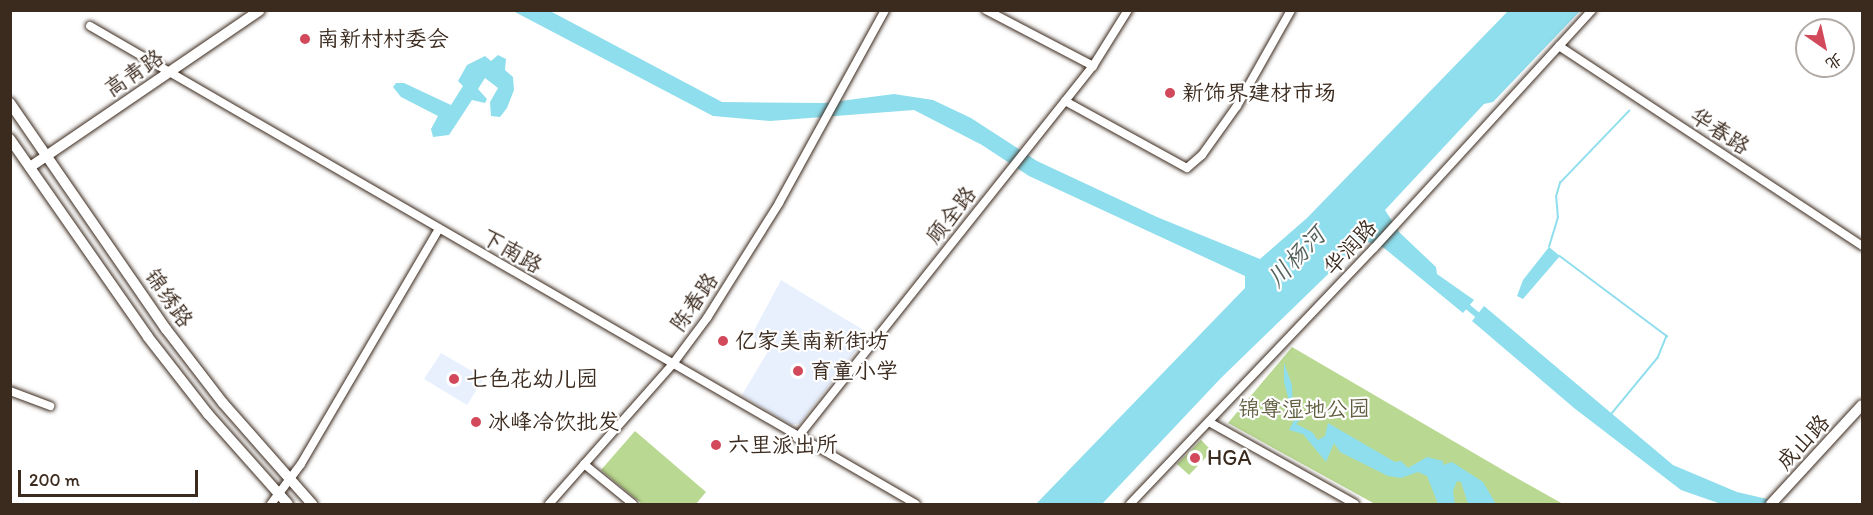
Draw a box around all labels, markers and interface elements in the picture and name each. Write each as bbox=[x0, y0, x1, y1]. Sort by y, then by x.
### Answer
north arrow bbox=[1795, 18, 1855, 78]
place label: 南新村村委会 bbox=[317, 26, 449, 52]
marker: 南新村村委会 bbox=[298, 32, 312, 46]
street label: 高青路 bbox=[99, 44, 169, 102]
text: 北 bbox=[1822, 49, 1846, 74]
place label: 新饰界建材市场 bbox=[1182, 80, 1336, 106]
marker: 新饰界建材市场 bbox=[1163, 86, 1177, 100]
street label: 华春路 bbox=[1685, 102, 1755, 160]
street label: 顾全路 bbox=[920, 181, 982, 249]
street label: 华润路 bbox=[1318, 214, 1382, 280]
water label: 川杨河 bbox=[1261, 221, 1331, 293]
street label: 下南路 bbox=[477, 223, 547, 279]
street label: 锦绣路 bbox=[139, 263, 199, 333]
street label: 陈春路 bbox=[664, 267, 724, 337]
place label: 亿家美南新街坊 bbox=[735, 328, 889, 354]
marker: 亿家美南新街坊 bbox=[716, 334, 730, 348]
place label: 育童小学 bbox=[810, 358, 898, 384]
marker: 育童小学 bbox=[791, 364, 805, 378]
place label: 七色花幼儿园 bbox=[466, 366, 598, 392]
marker: 七色花幼儿园 bbox=[447, 372, 461, 386]
park label: 锦尊湿地公园 bbox=[1238, 396, 1370, 422]
place label: 冰峰冷饮批发 bbox=[488, 409, 620, 435]
street label: 成山路 bbox=[1771, 409, 1835, 475]
marker: 冰峰冷饮批发 bbox=[469, 415, 483, 429]
place label: 六里派出所 bbox=[728, 432, 838, 458]
marker: 六里派出所 bbox=[709, 438, 723, 452]
place label: HGA bbox=[1207, 445, 1251, 471]
marker: HGA bbox=[1188, 451, 1202, 465]
scale bar bbox=[21, 458, 201, 496]
text: 200 m bbox=[29, 469, 80, 491]

